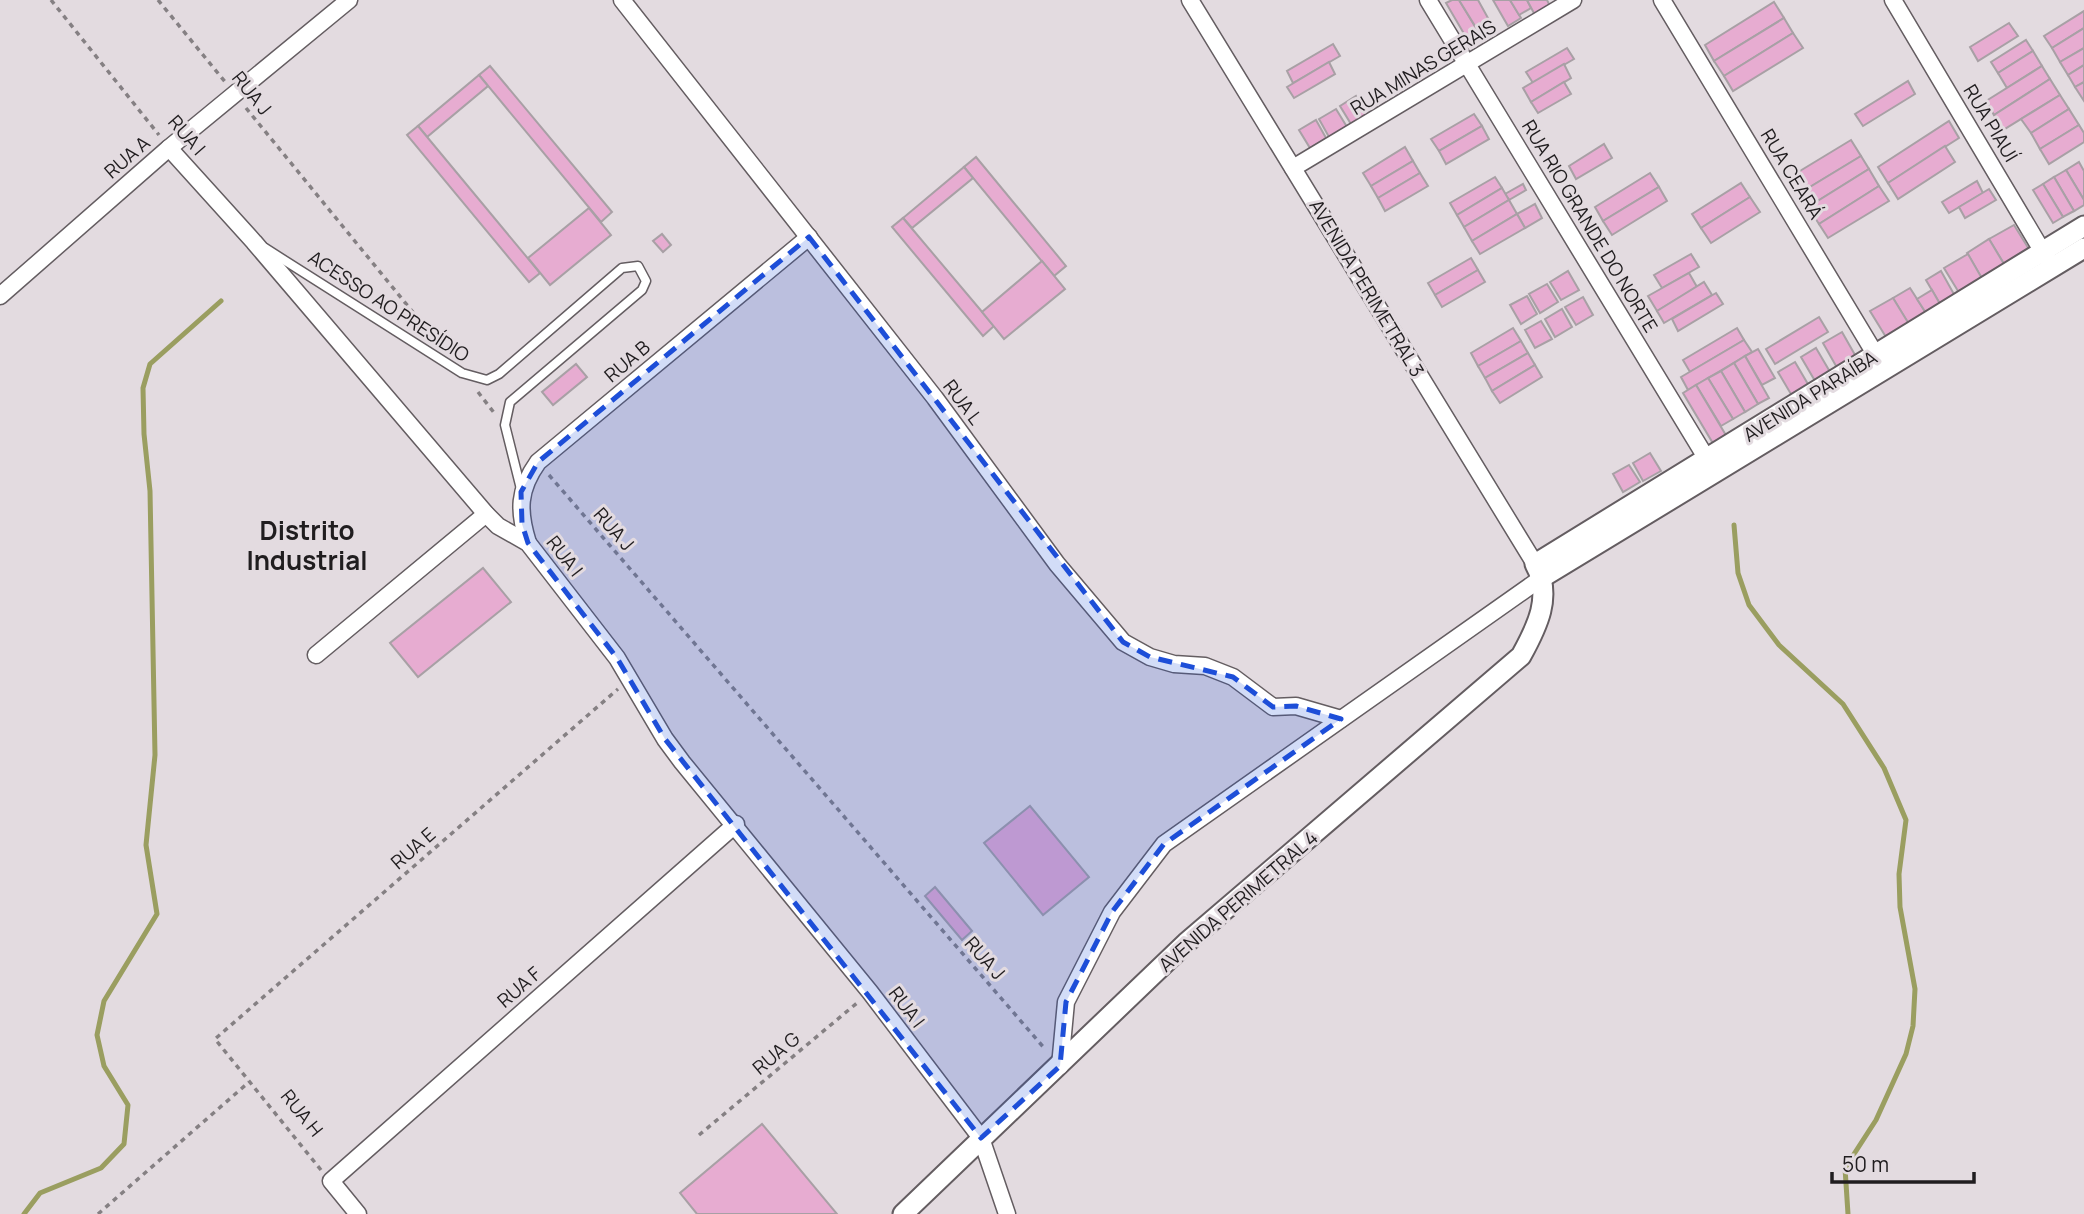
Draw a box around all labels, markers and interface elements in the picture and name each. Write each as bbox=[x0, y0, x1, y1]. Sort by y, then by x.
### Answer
street label: RUA MINAS GERAIS bbox=[1345, 13, 1501, 121]
street label: RUA J bbox=[226, 66, 278, 120]
street label: RUA PIAUÍ bbox=[1958, 79, 2024, 167]
street label: RUA I bbox=[162, 109, 212, 161]
street label: RUA RIO GRANDE DO NORTE bbox=[1516, 115, 1664, 337]
street label: RUA CEARÁ bbox=[1755, 124, 1829, 224]
street label: RUA A bbox=[99, 130, 155, 184]
street label: AVENIDA PERIMETRAL 3 bbox=[1304, 194, 1430, 382]
street label: ACESSO AO PRESÍDIO bbox=[304, 244, 475, 368]
street label: RUA B bbox=[599, 334, 656, 388]
street label: AVENIDA PARAÍBA bbox=[1738, 344, 1882, 448]
street label: RUA L bbox=[937, 374, 989, 430]
street label: RUA J bbox=[588, 502, 640, 556]
district label: Distrito Industrial bbox=[247, 512, 367, 578]
street label: RUA I bbox=[541, 530, 589, 582]
street label: RUA E bbox=[385, 821, 441, 875]
street label: AVENIDA PERIMETRAL 4 bbox=[1153, 825, 1323, 977]
street label: RUA J bbox=[959, 931, 1011, 985]
street label: RUA F bbox=[492, 960, 547, 1013]
street label: RUA I bbox=[883, 981, 931, 1033]
street label: RUA G bbox=[747, 1026, 805, 1080]
street label: RUA H bbox=[275, 1084, 329, 1142]
scale bar bbox=[1832, 1140, 1974, 1184]
text: 50 m bbox=[1842, 1150, 1889, 1178]

